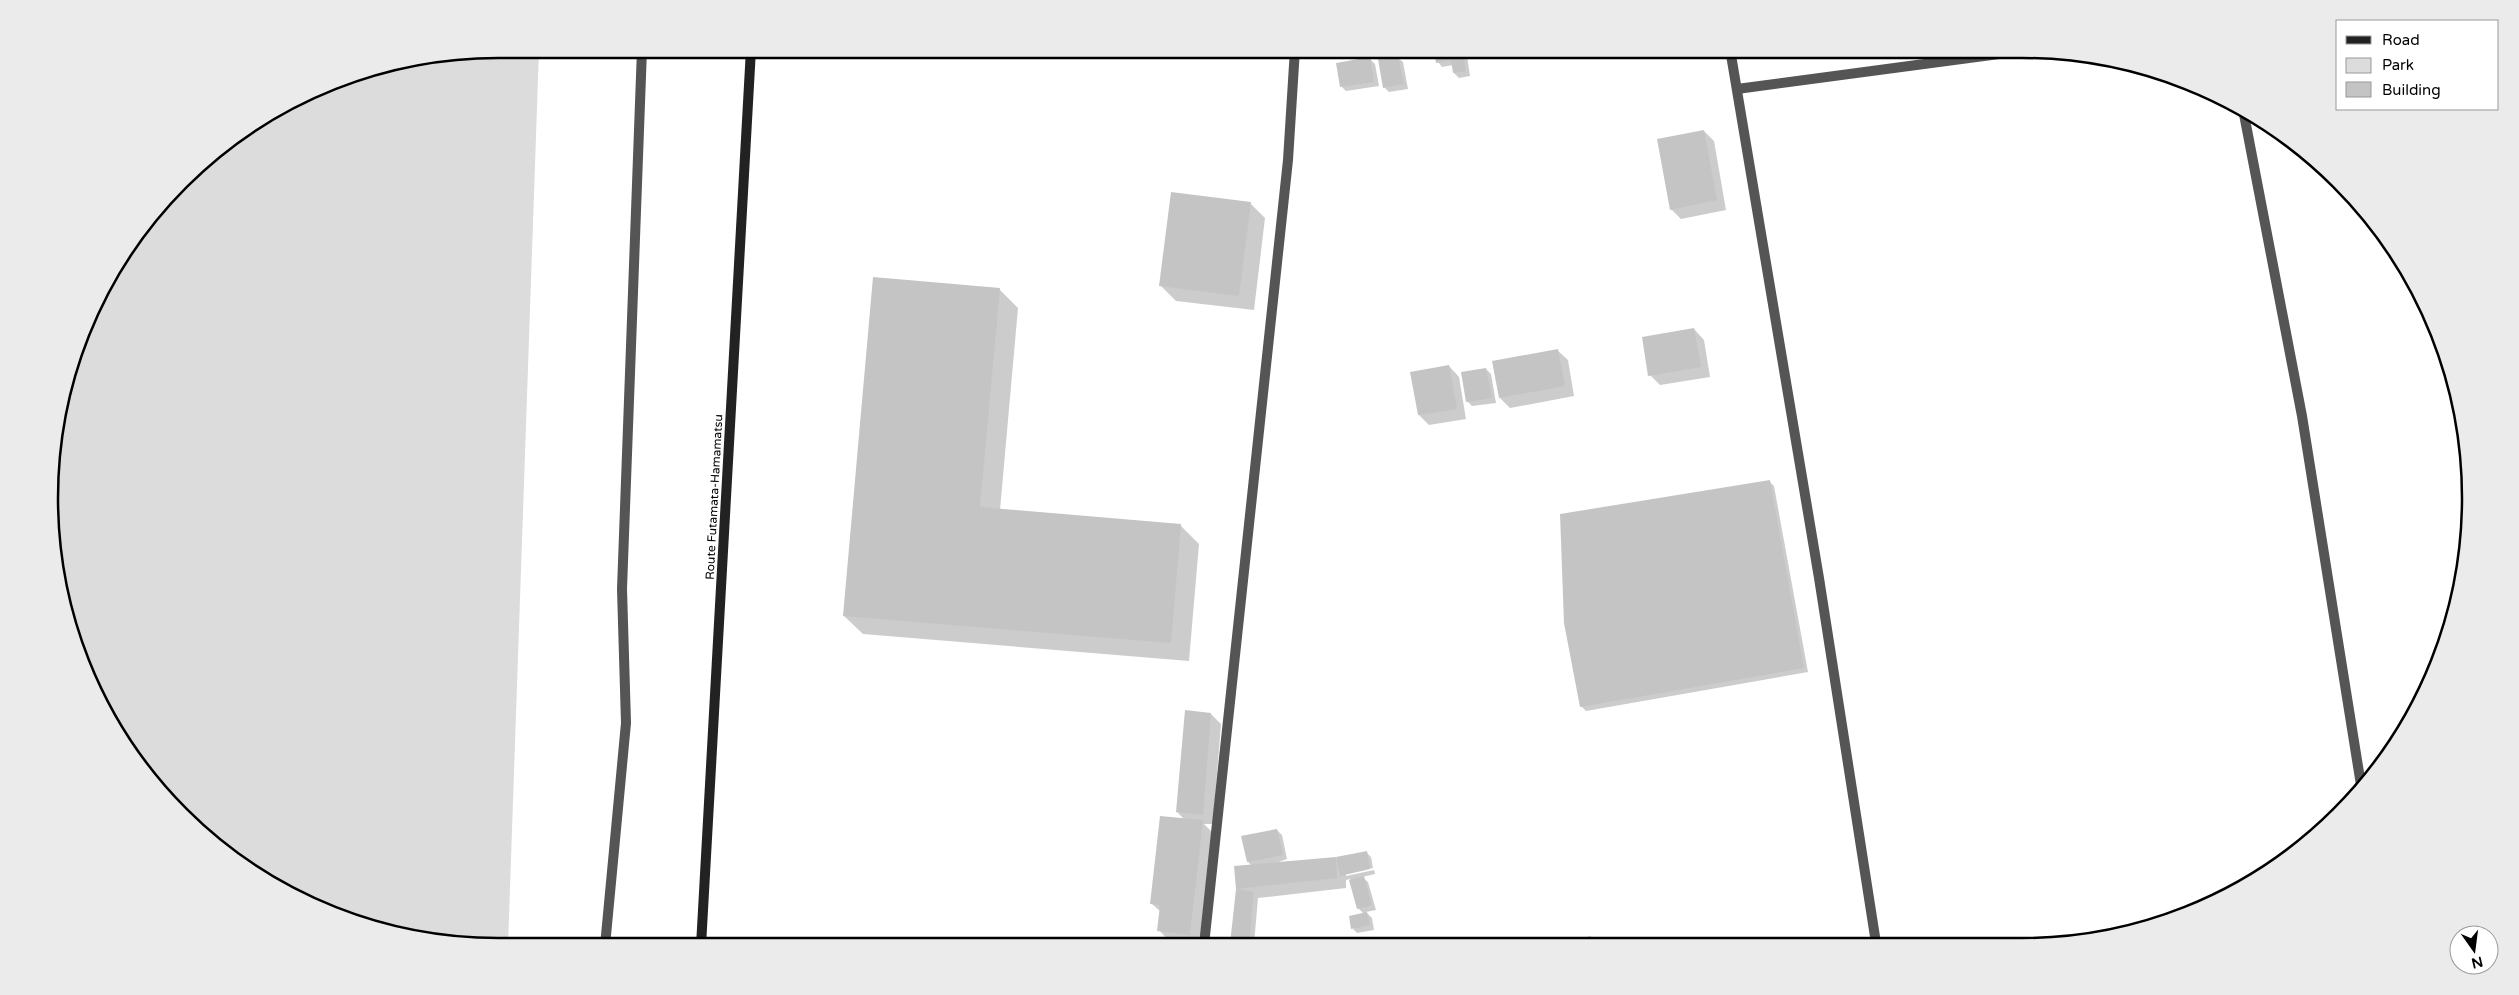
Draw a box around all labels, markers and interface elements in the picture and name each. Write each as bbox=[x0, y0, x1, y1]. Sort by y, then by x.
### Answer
legend bbox=[2336, 20, 2499, 110]
text: Road bbox=[2382, 31, 2420, 49]
text: Park bbox=[2382, 56, 2414, 74]
text: Building bbox=[2382, 81, 2441, 99]
street label: Route Futamata-Hamamatsu bbox=[703, 414, 725, 580]
north arrow bbox=[2449, 925, 2499, 975]
text: N bbox=[2470, 953, 2485, 972]

